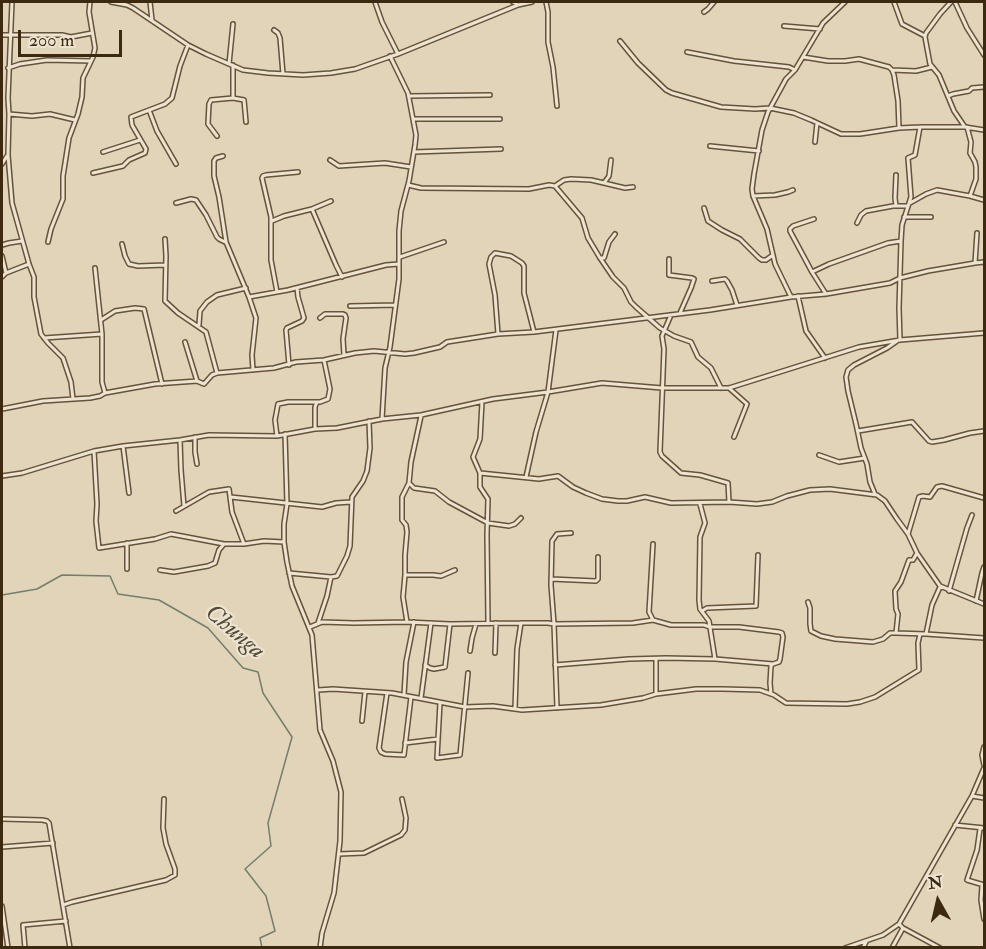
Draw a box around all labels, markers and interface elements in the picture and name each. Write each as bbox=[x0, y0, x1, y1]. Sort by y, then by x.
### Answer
scale bar bbox=[21, 18, 124, 56]
text: 200 m bbox=[29, 29, 74, 52]
water label: Chunga bbox=[198, 600, 270, 666]
north arrow bbox=[908, 871, 968, 931]
text: N bbox=[927, 872, 944, 894]

